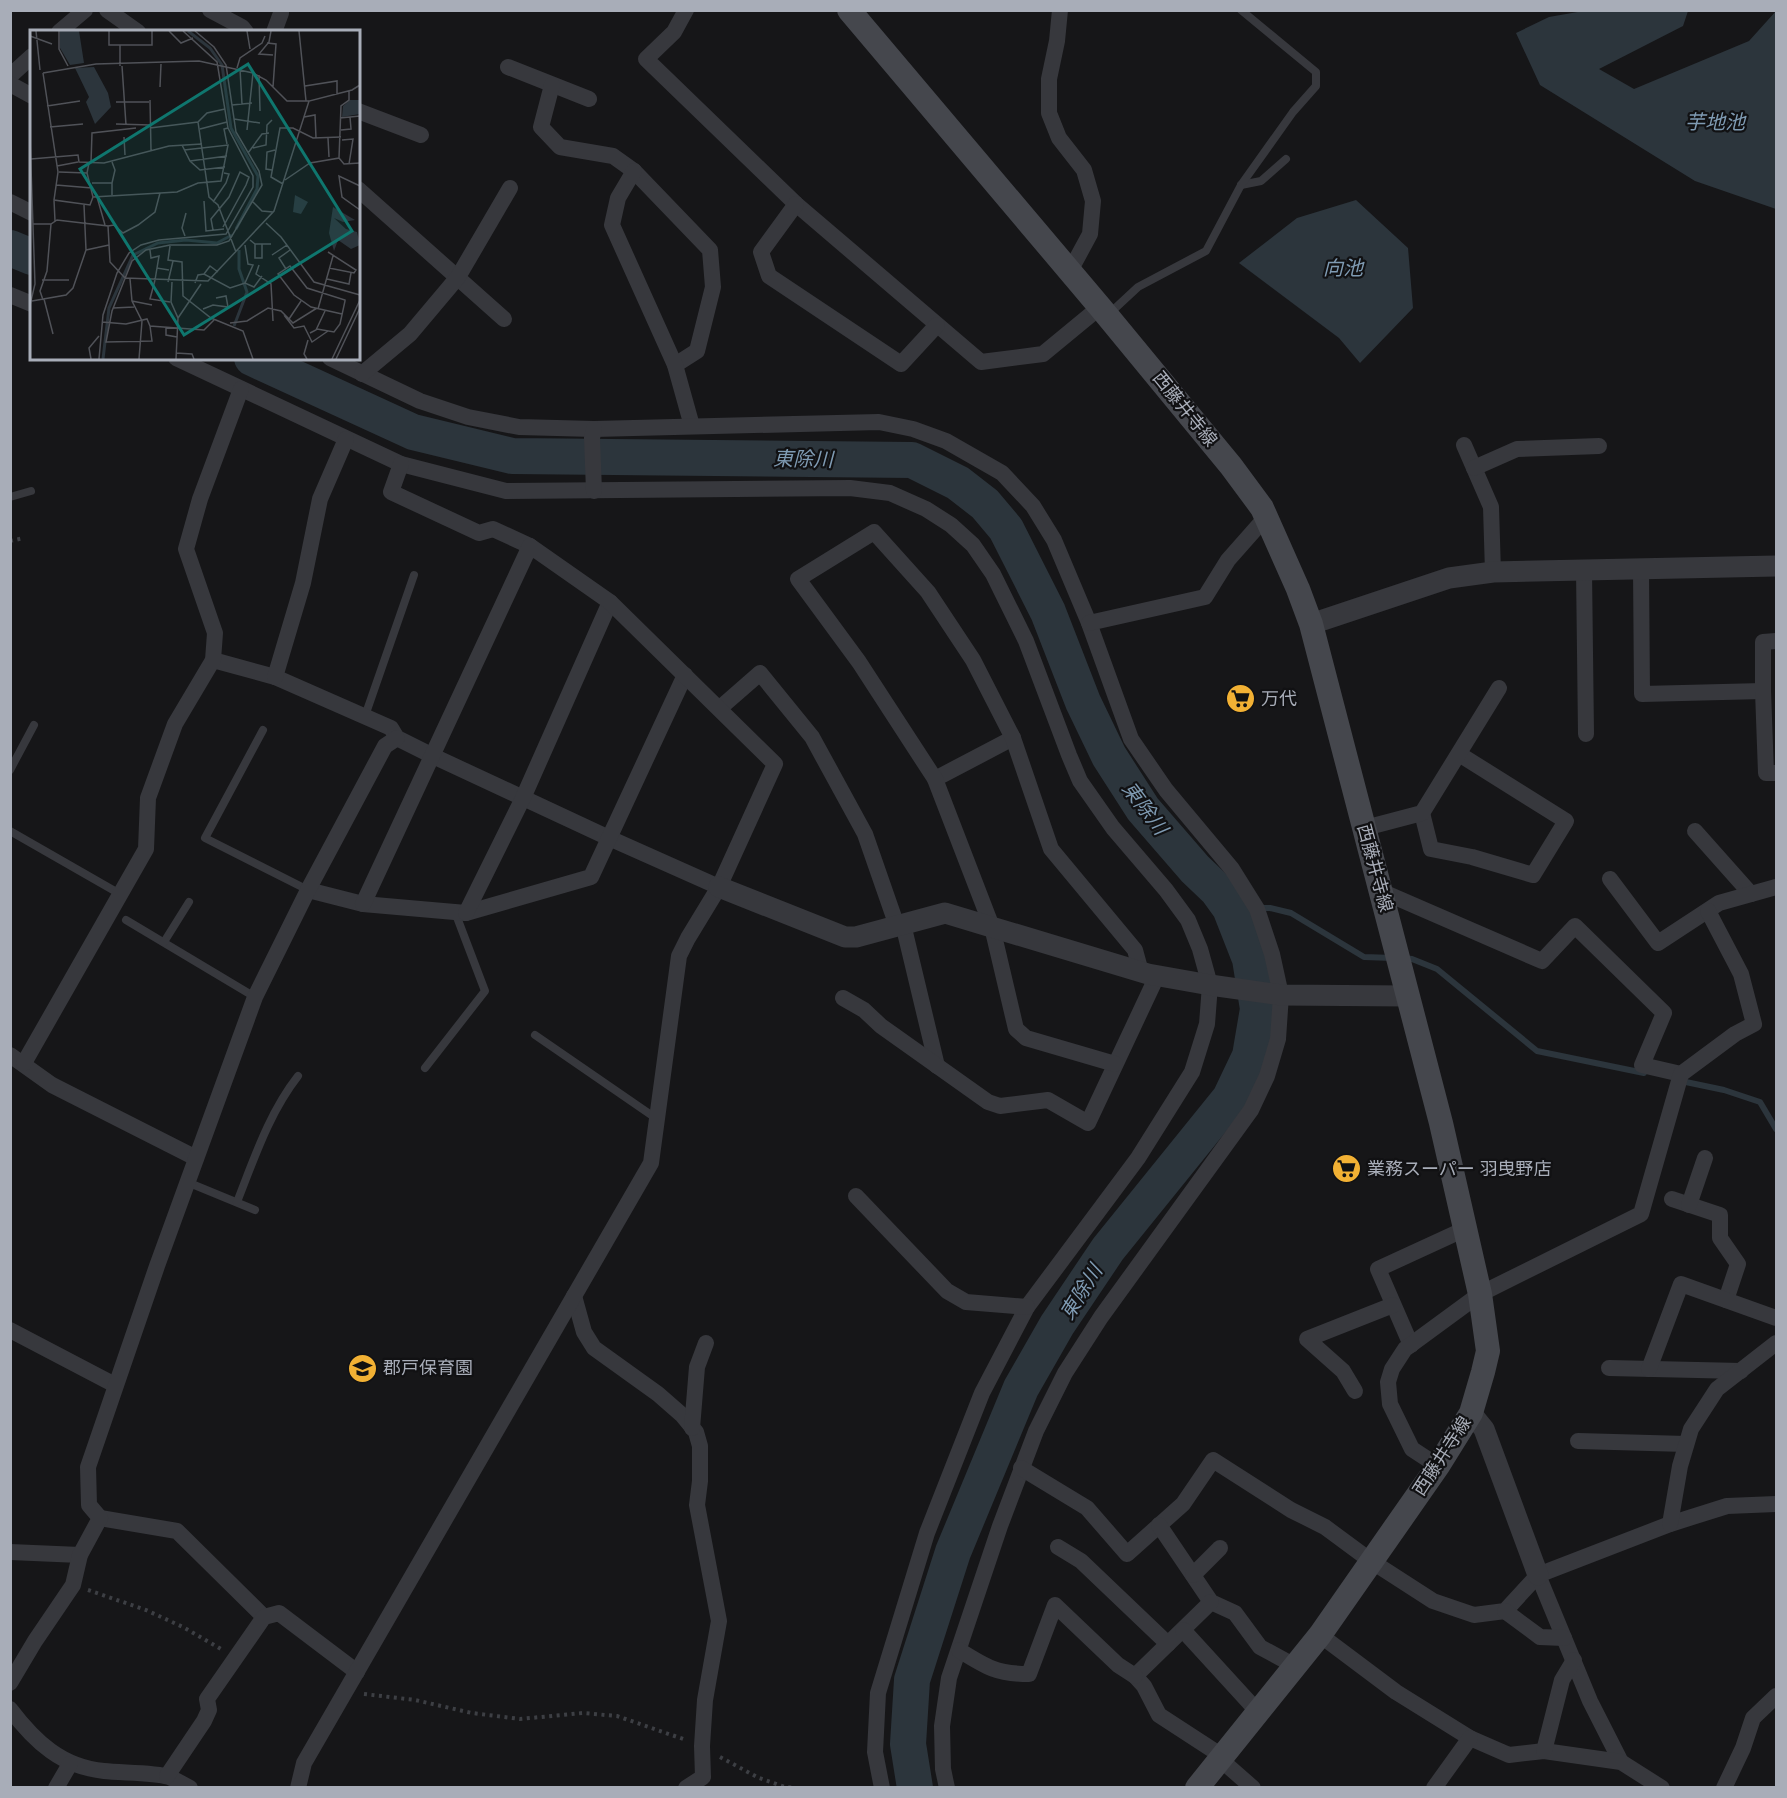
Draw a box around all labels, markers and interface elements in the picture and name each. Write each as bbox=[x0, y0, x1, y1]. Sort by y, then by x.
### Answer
inset map bbox=[30, 30, 360, 360]
water label: 芋地池 bbox=[1685, 110, 1747, 134]
water label: 向池 bbox=[1323, 256, 1365, 280]
street label: 西藤井寺線 bbox=[1148, 367, 1222, 451]
water label: 東除川 bbox=[773, 446, 835, 472]
supermarket icon: 万代 bbox=[1224, 683, 1256, 715]
place label: 万代 bbox=[1261, 688, 1297, 710]
water label: 東除川 bbox=[1117, 777, 1174, 841]
street label: 西藤井寺線 bbox=[1353, 822, 1397, 914]
supermarket icon: 業務スーパー 羽曳野店 bbox=[1330, 1153, 1362, 1185]
place label: 業務スーパー 羽曳野店 bbox=[1367, 1158, 1552, 1180]
water label: 東除川 bbox=[1055, 1259, 1108, 1324]
school or university icon: 郡戸保育園 bbox=[346, 1352, 378, 1384]
place label: 郡戸保育園 bbox=[383, 1357, 473, 1379]
street label: 西藤井寺線 bbox=[1408, 1412, 1476, 1500]

